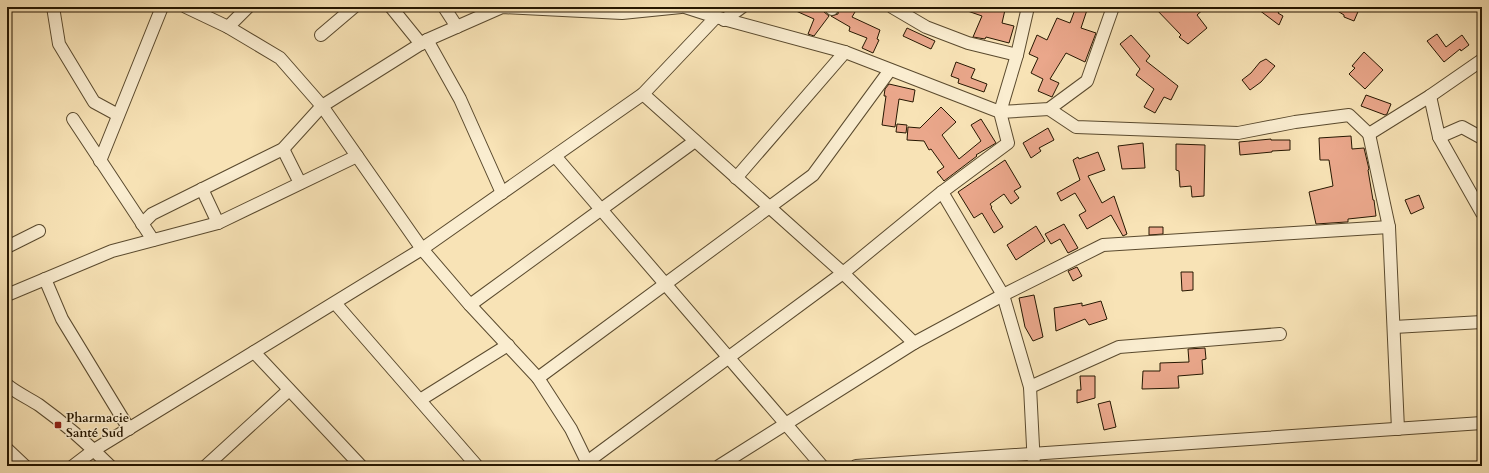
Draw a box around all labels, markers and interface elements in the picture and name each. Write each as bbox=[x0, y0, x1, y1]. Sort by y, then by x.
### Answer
place label: Pharmacie Santé Sud bbox=[66, 409, 129, 442]
marker: Pharmacie Santé Sud bbox=[53, 420, 63, 430]

